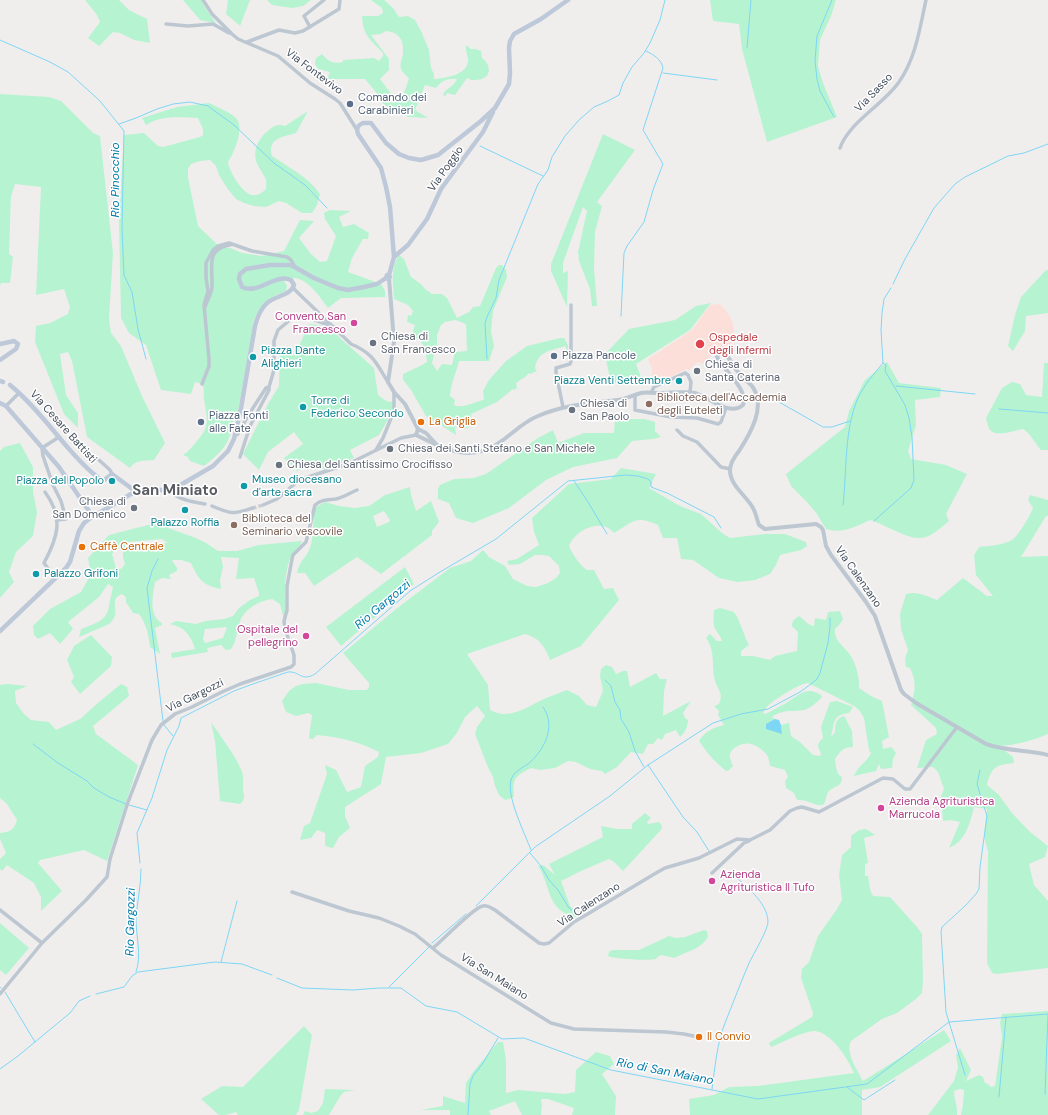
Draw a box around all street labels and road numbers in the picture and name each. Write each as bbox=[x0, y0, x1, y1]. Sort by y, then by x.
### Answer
street label: Via Fontevivo bbox=[283, 46, 345, 98]
street label: Via Sasso bbox=[852, 71, 896, 115]
street label: Via Poggio bbox=[425, 144, 467, 194]
street label: Via Cesare Battisti bbox=[27, 388, 99, 466]
street label: Via Calenzano bbox=[832, 544, 884, 610]
street label: Via Gargozzi bbox=[164, 676, 226, 716]
street label: Via Calenzano bbox=[555, 880, 623, 930]
street label: Via San Maiano bbox=[458, 951, 530, 1003]

